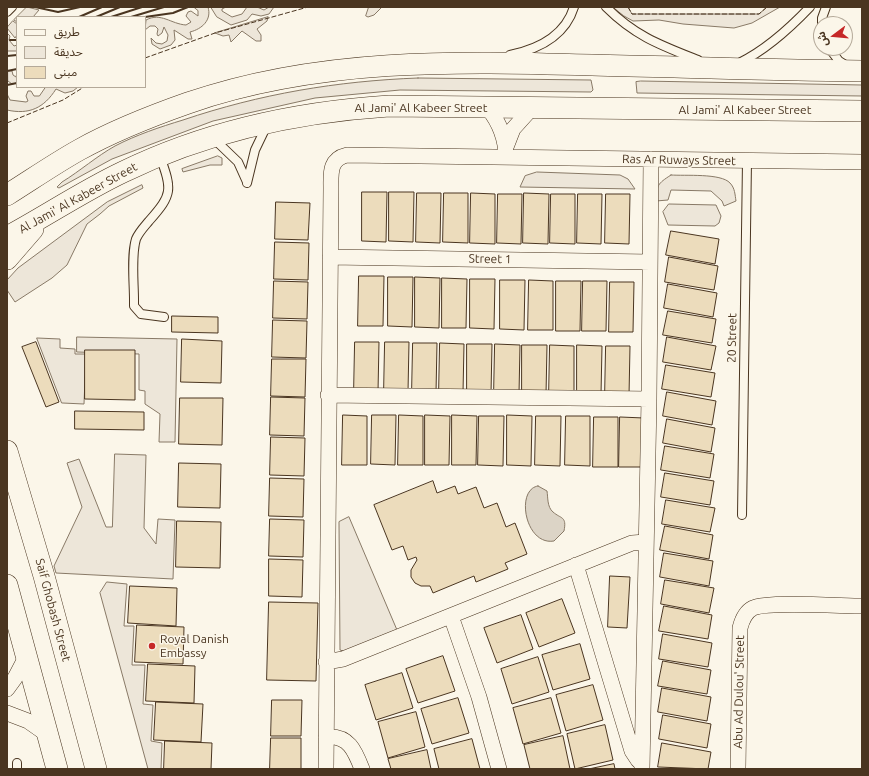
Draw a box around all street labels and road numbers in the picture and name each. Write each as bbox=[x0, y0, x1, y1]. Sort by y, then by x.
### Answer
street label: Al Jami' Al Kabeer Street bbox=[355, 101, 487, 115]
street label: Al Jami' Al Kabeer Street bbox=[679, 103, 811, 117]
street label: Ras Ar Ruways Street bbox=[622, 152, 736, 168]
street label: Al Jami' Al Kabeer Street bbox=[16, 159, 140, 237]
street label: Street 1 bbox=[468, 251, 512, 267]
street label: 20 Street bbox=[724, 313, 740, 363]
street label: Saif Ghobash Street bbox=[32, 557, 74, 663]
street label: Abu Ad Dulou' Street bbox=[731, 635, 747, 749]

